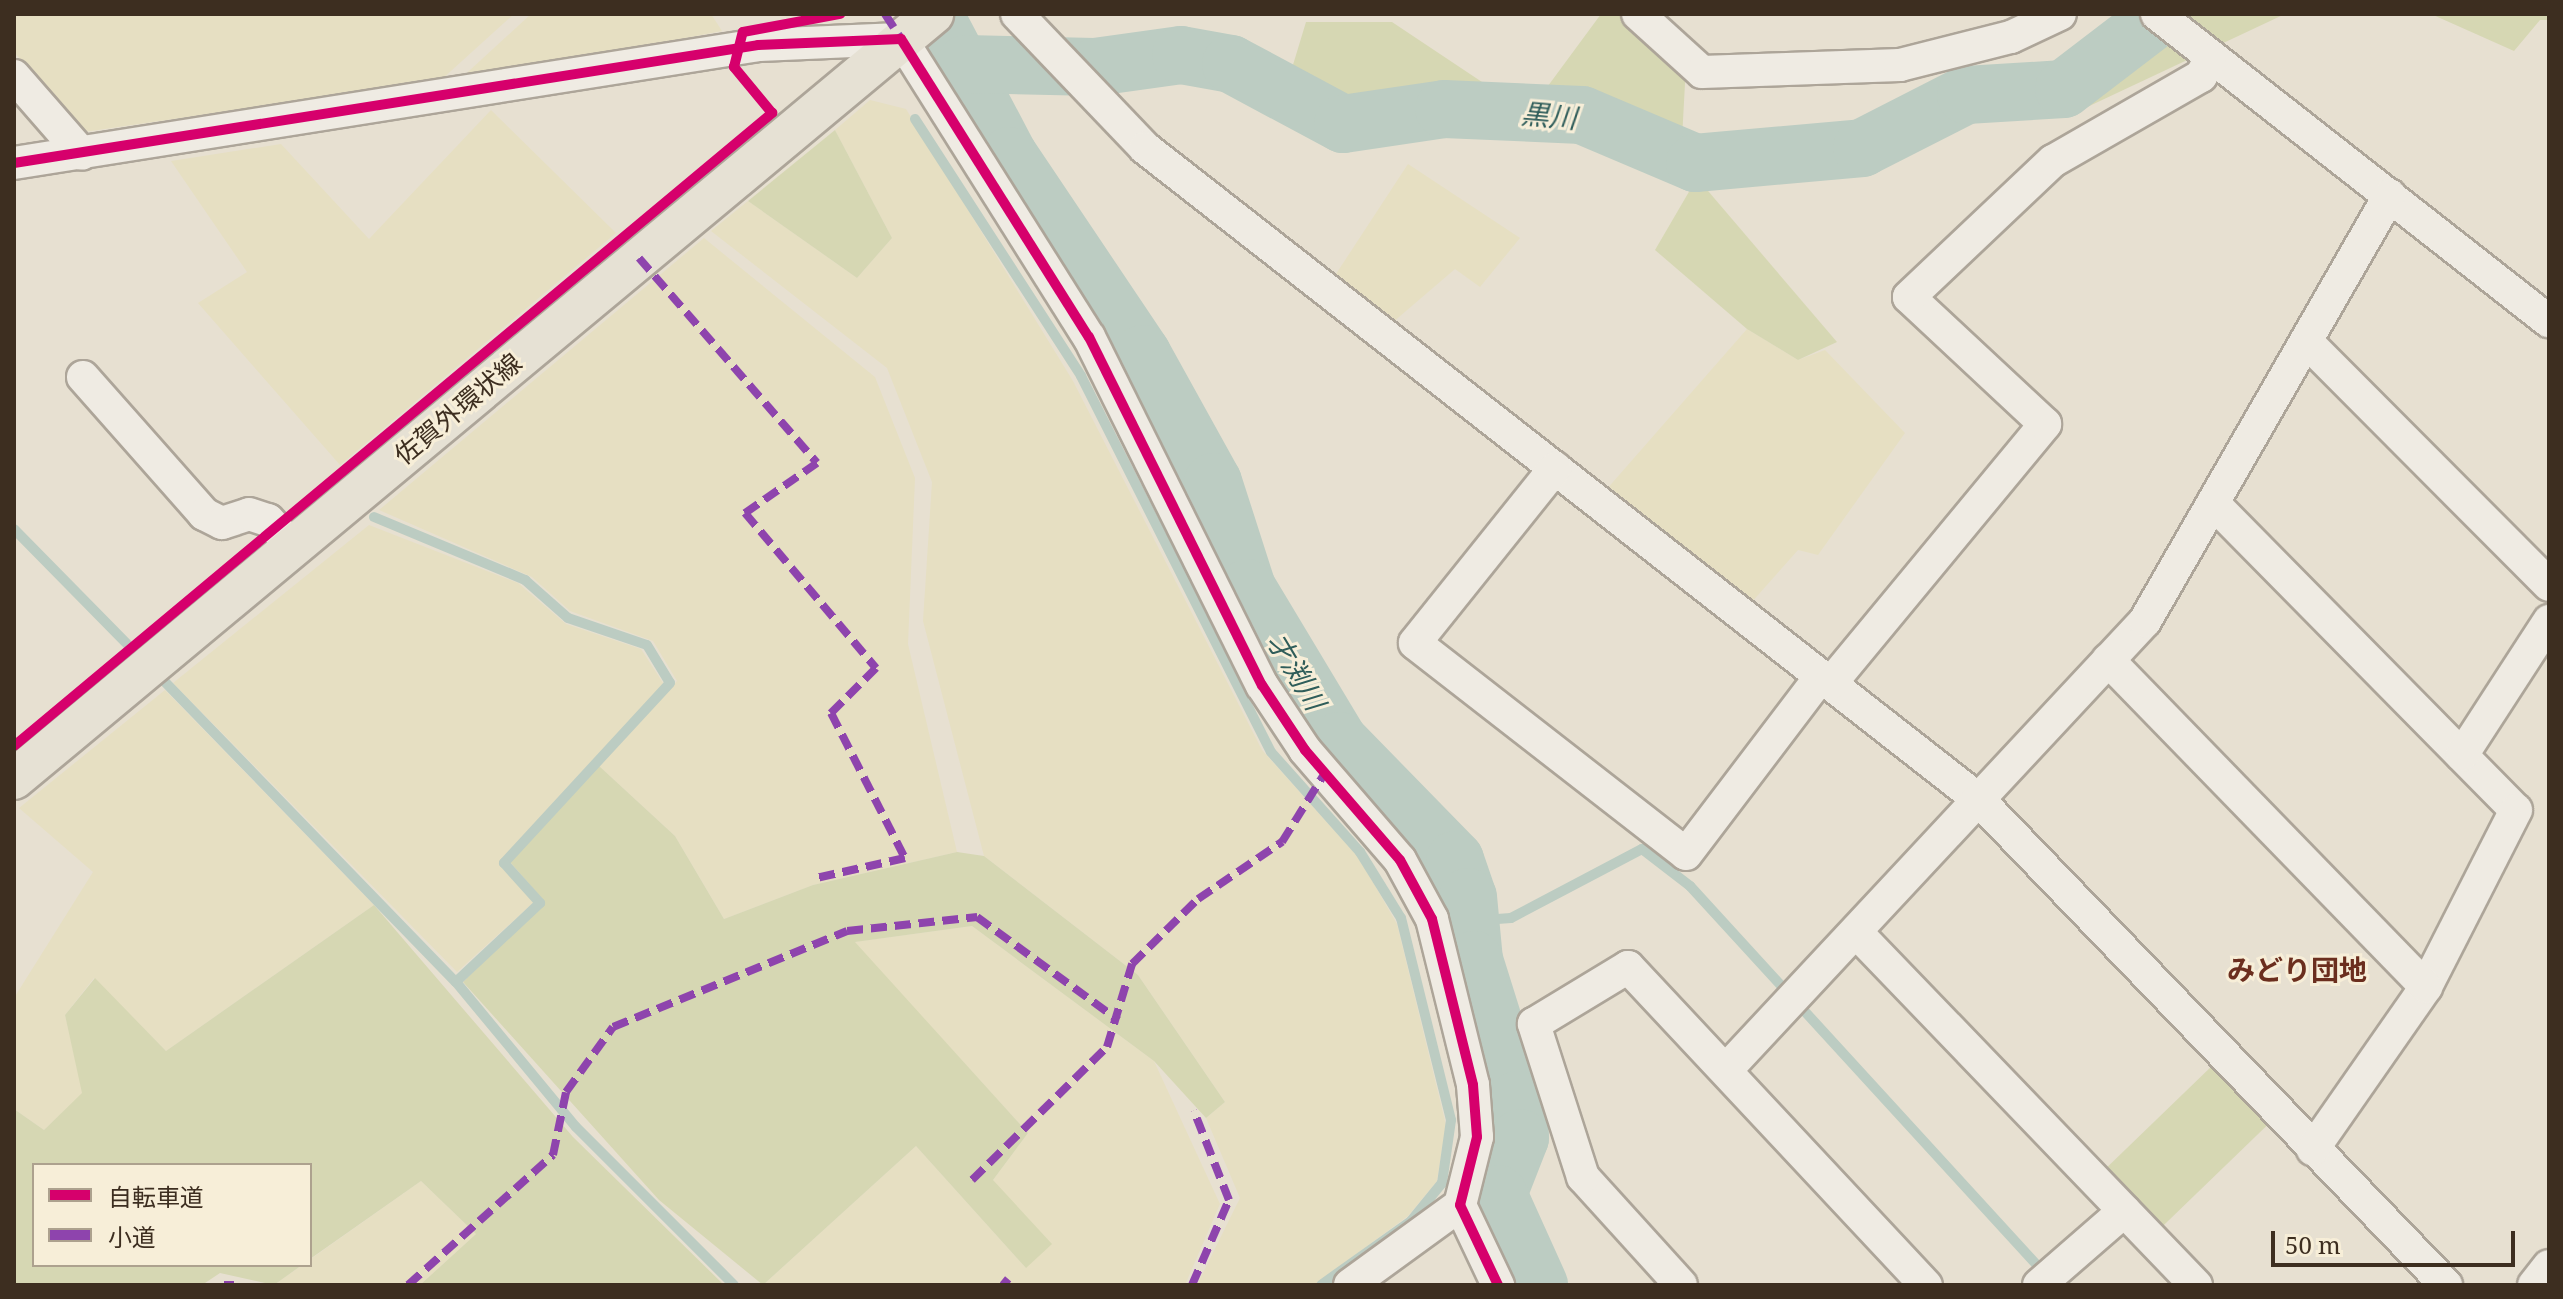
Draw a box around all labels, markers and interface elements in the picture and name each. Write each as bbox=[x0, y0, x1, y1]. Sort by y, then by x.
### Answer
water label: 黒川 bbox=[1520, 96, 1578, 134]
street label: 佐賀外環状線 bbox=[388, 347, 528, 471]
water label: 才渕川 bbox=[1261, 626, 1333, 716]
district label: みどり団地 bbox=[2227, 952, 2367, 986]
legend bbox=[32, 1163, 312, 1267]
text: 自転車道 bbox=[108, 1180, 204, 1213]
scale bar bbox=[2275, 1215, 2519, 1265]
text: 小道 bbox=[108, 1220, 156, 1253]
text: 50 m bbox=[2285, 1228, 2341, 1261]

